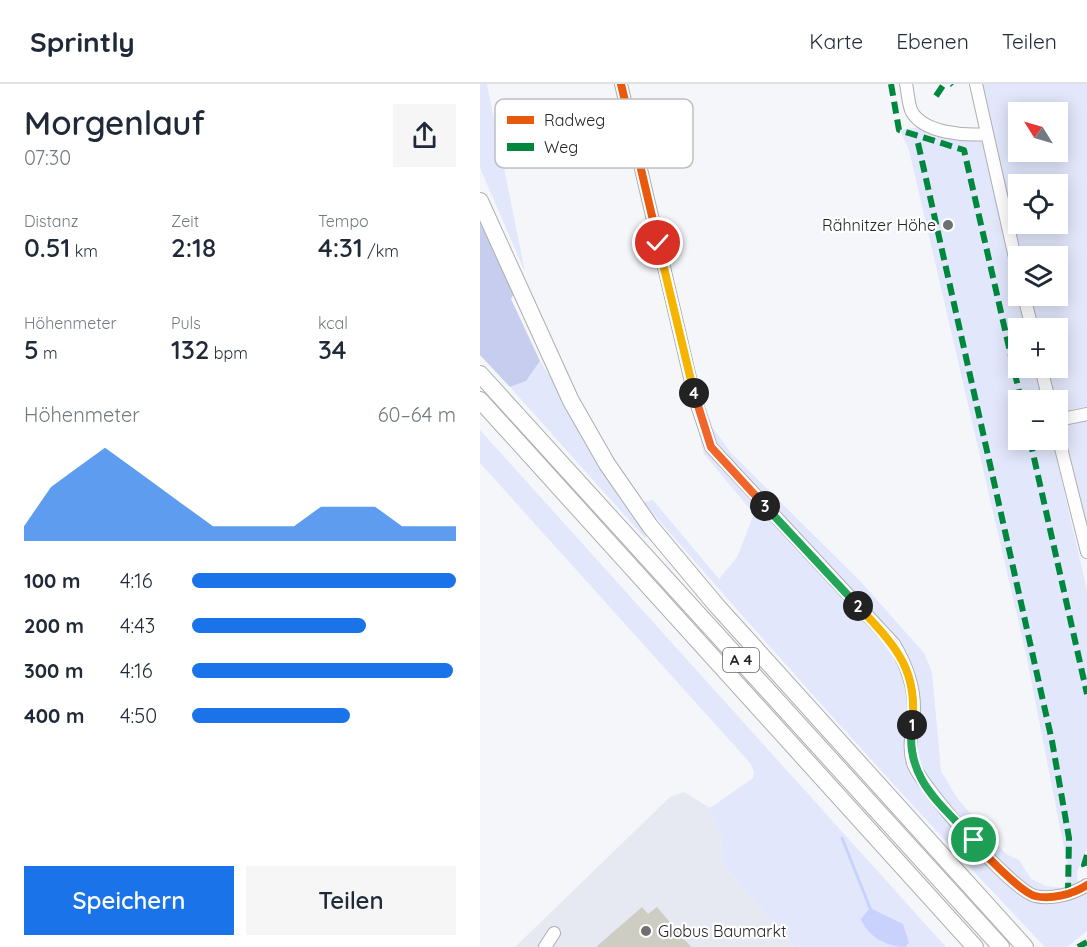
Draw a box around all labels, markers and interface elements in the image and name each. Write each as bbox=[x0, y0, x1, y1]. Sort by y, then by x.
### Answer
text: Sprintly bbox=[30, 24, 135, 59]
text: Karte bbox=[809, 28, 863, 54]
text: Ebenen bbox=[896, 28, 969, 54]
text: Teilen bbox=[1002, 28, 1057, 54]
legend bbox=[495, 99, 693, 168]
text: Morgenlauf bbox=[24, 102, 205, 143]
north arrow bbox=[1008, 102, 1068, 162]
map controls bbox=[1008, 102, 1068, 450]
button: share bbox=[393, 104, 456, 167]
text: Radweg bbox=[544, 110, 605, 130]
text: Weg bbox=[544, 137, 578, 157]
text: 07:30 bbox=[24, 145, 71, 170]
button: locate bbox=[1008, 174, 1068, 234]
text: Distanz bbox=[24, 211, 78, 231]
text: Zeit bbox=[171, 211, 199, 231]
text: Tempo bbox=[318, 211, 369, 231]
place label: Rähnitzer Höhe bbox=[822, 215, 936, 235]
pin bbox=[632, 217, 683, 268]
marker: Rähnitzer Höhe bbox=[941, 218, 955, 232]
icon: check bbox=[641, 226, 674, 259]
text: 0.51 bbox=[24, 231, 70, 264]
text: 2:18 bbox=[171, 231, 216, 264]
text: 4:31 bbox=[318, 231, 363, 264]
text: km bbox=[70, 241, 98, 261]
text: /km bbox=[363, 241, 399, 261]
button: layers bbox=[1008, 246, 1068, 306]
text: Höhenmeter bbox=[24, 313, 117, 333]
text: Puls bbox=[171, 313, 201, 333]
text: kcal bbox=[318, 313, 348, 333]
button: + bbox=[1008, 318, 1068, 378]
text: 5 bbox=[24, 333, 39, 366]
text: 132 bbox=[171, 333, 209, 366]
text: 34 bbox=[318, 333, 347, 366]
text: m bbox=[39, 343, 58, 363]
text: bpm bbox=[209, 343, 248, 363]
pin: 4 bbox=[679, 378, 709, 408]
text: 4 bbox=[689, 383, 699, 403]
button: − bbox=[1008, 390, 1068, 450]
text: Höhenmeter bbox=[24, 402, 140, 427]
text: 60–64 m bbox=[378, 402, 456, 427]
pin: 3 bbox=[750, 491, 780, 521]
text: 3 bbox=[761, 496, 769, 516]
text: 100 m bbox=[24, 568, 80, 593]
text: 4:16 bbox=[120, 568, 152, 593]
pin: 2 bbox=[843, 591, 873, 621]
text: 2 bbox=[853, 596, 863, 616]
text: 200 m bbox=[24, 613, 84, 638]
text: 4:43 bbox=[120, 613, 155, 638]
road number: A 4 bbox=[723, 648, 759, 672]
text: 300 m bbox=[24, 658, 83, 683]
text: 4:16 bbox=[120, 658, 152, 683]
text: 400 m bbox=[24, 703, 84, 728]
text: 4:50 bbox=[120, 703, 157, 728]
pin: 1 bbox=[897, 710, 927, 740]
text: 1 bbox=[909, 715, 915, 735]
pin bbox=[948, 814, 999, 865]
icon: arrive bbox=[957, 823, 990, 856]
button: Speichern bbox=[24, 866, 234, 935]
button: Teilen bbox=[246, 866, 456, 935]
place label: Globus Baumarkt bbox=[658, 921, 786, 941]
marker: Globus Baumarkt bbox=[639, 924, 653, 938]

